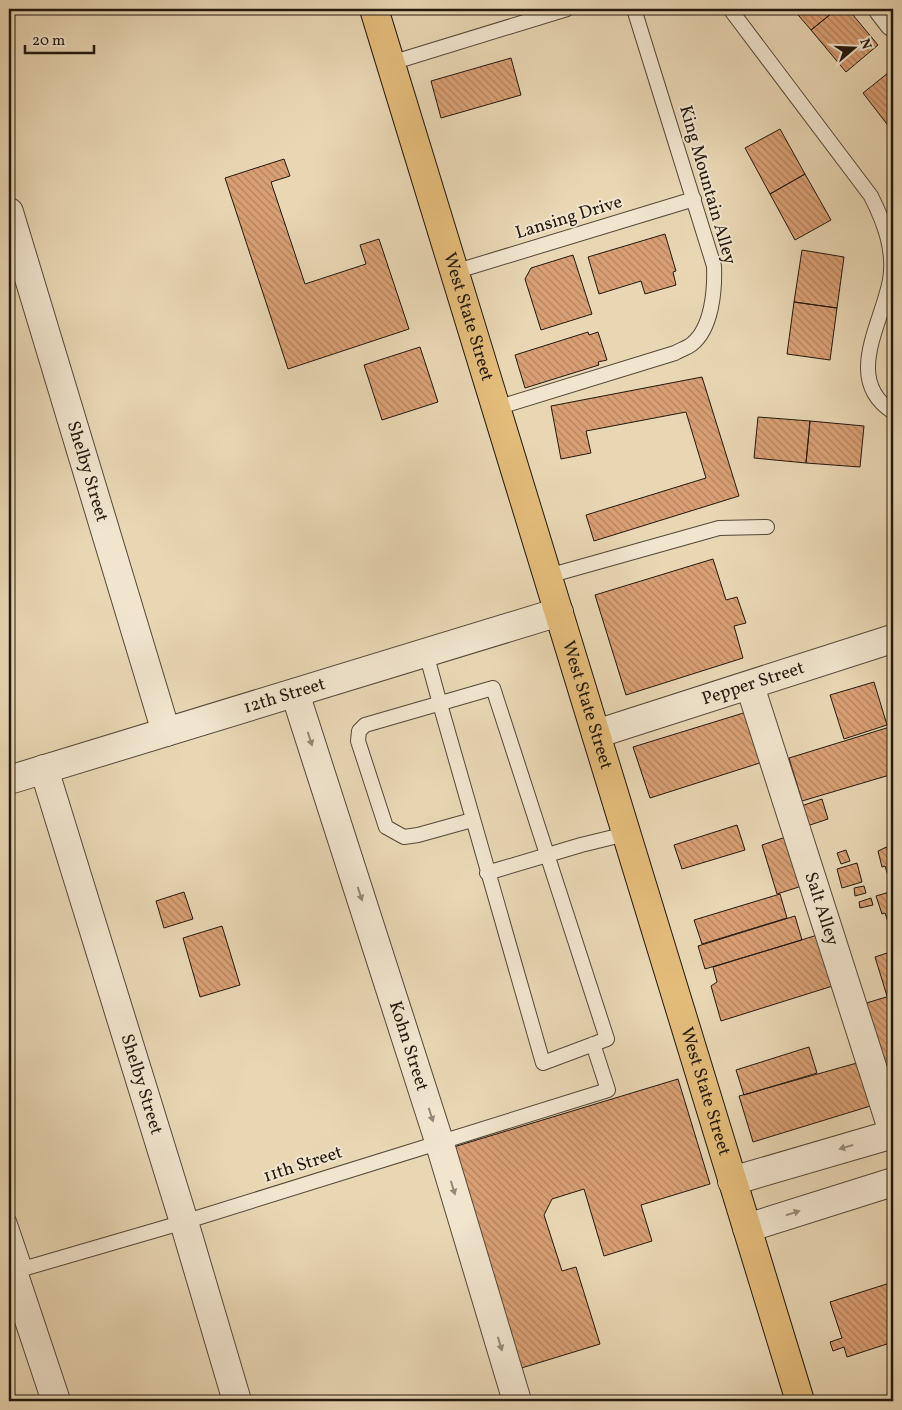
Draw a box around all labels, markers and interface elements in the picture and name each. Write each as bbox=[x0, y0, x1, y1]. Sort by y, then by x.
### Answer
scale bar bbox=[25, 22, 94, 54]
north arrow bbox=[830, 22, 880, 72]
text: 20 m bbox=[32, 31, 65, 52]
text: N bbox=[854, 36, 876, 52]
street label: King Mountain Alley bbox=[672, 102, 742, 268]
street label: Lansing Drive bbox=[513, 190, 625, 246]
street label: West State Street bbox=[437, 250, 500, 384]
street label: Shelby Street bbox=[60, 418, 114, 525]
street label: West State Street bbox=[556, 638, 619, 773]
street label: Pepper Street bbox=[699, 655, 808, 712]
street label: 12th Street bbox=[240, 672, 329, 720]
one-way arrow bbox=[307, 732, 315, 747]
street label: Salt Alley bbox=[798, 869, 845, 949]
one-way arrow bbox=[356, 886, 364, 901]
street label: Kohn Street bbox=[382, 998, 435, 1094]
street label: West State Street bbox=[674, 1024, 737, 1159]
street label: Shelby Street bbox=[114, 1031, 169, 1138]
one-way arrow bbox=[427, 1108, 435, 1123]
street label: 11th Street bbox=[260, 1140, 346, 1190]
one-way arrow bbox=[839, 1144, 854, 1152]
one-way arrow bbox=[450, 1181, 458, 1196]
one-way arrow bbox=[786, 1209, 801, 1217]
one-way arrow bbox=[496, 1336, 504, 1351]

